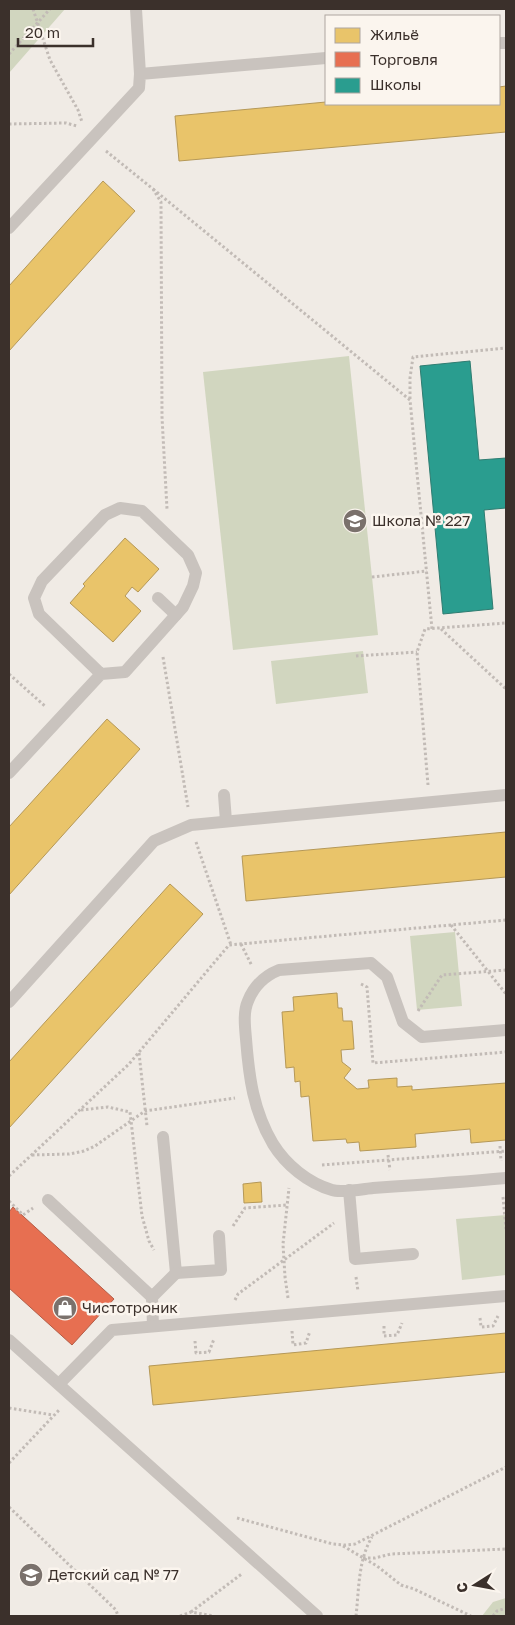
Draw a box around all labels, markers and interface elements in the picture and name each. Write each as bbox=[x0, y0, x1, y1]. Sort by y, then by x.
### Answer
scale bar bbox=[18, 15, 92, 47]
legend bbox=[325, 15, 500, 105]
text: 20 m bbox=[25, 23, 60, 41]
text: Жильё bbox=[370, 25, 419, 43]
text: Торговля bbox=[370, 50, 438, 68]
text: Школы bbox=[370, 75, 421, 93]
school or university icon: Школа № 227 bbox=[342, 508, 368, 534]
place label: Школа № 227 bbox=[372, 511, 470, 529]
shop icon: Чистотроник bbox=[52, 1295, 78, 1321]
place label: Чистотроник bbox=[82, 1298, 178, 1316]
north arrow bbox=[450, 1560, 500, 1610]
school or university icon: Детский сад № 77 bbox=[18, 1562, 44, 1588]
place label: Детский сад № 77 bbox=[48, 1565, 179, 1583]
text: С bbox=[452, 1581, 471, 1594]

